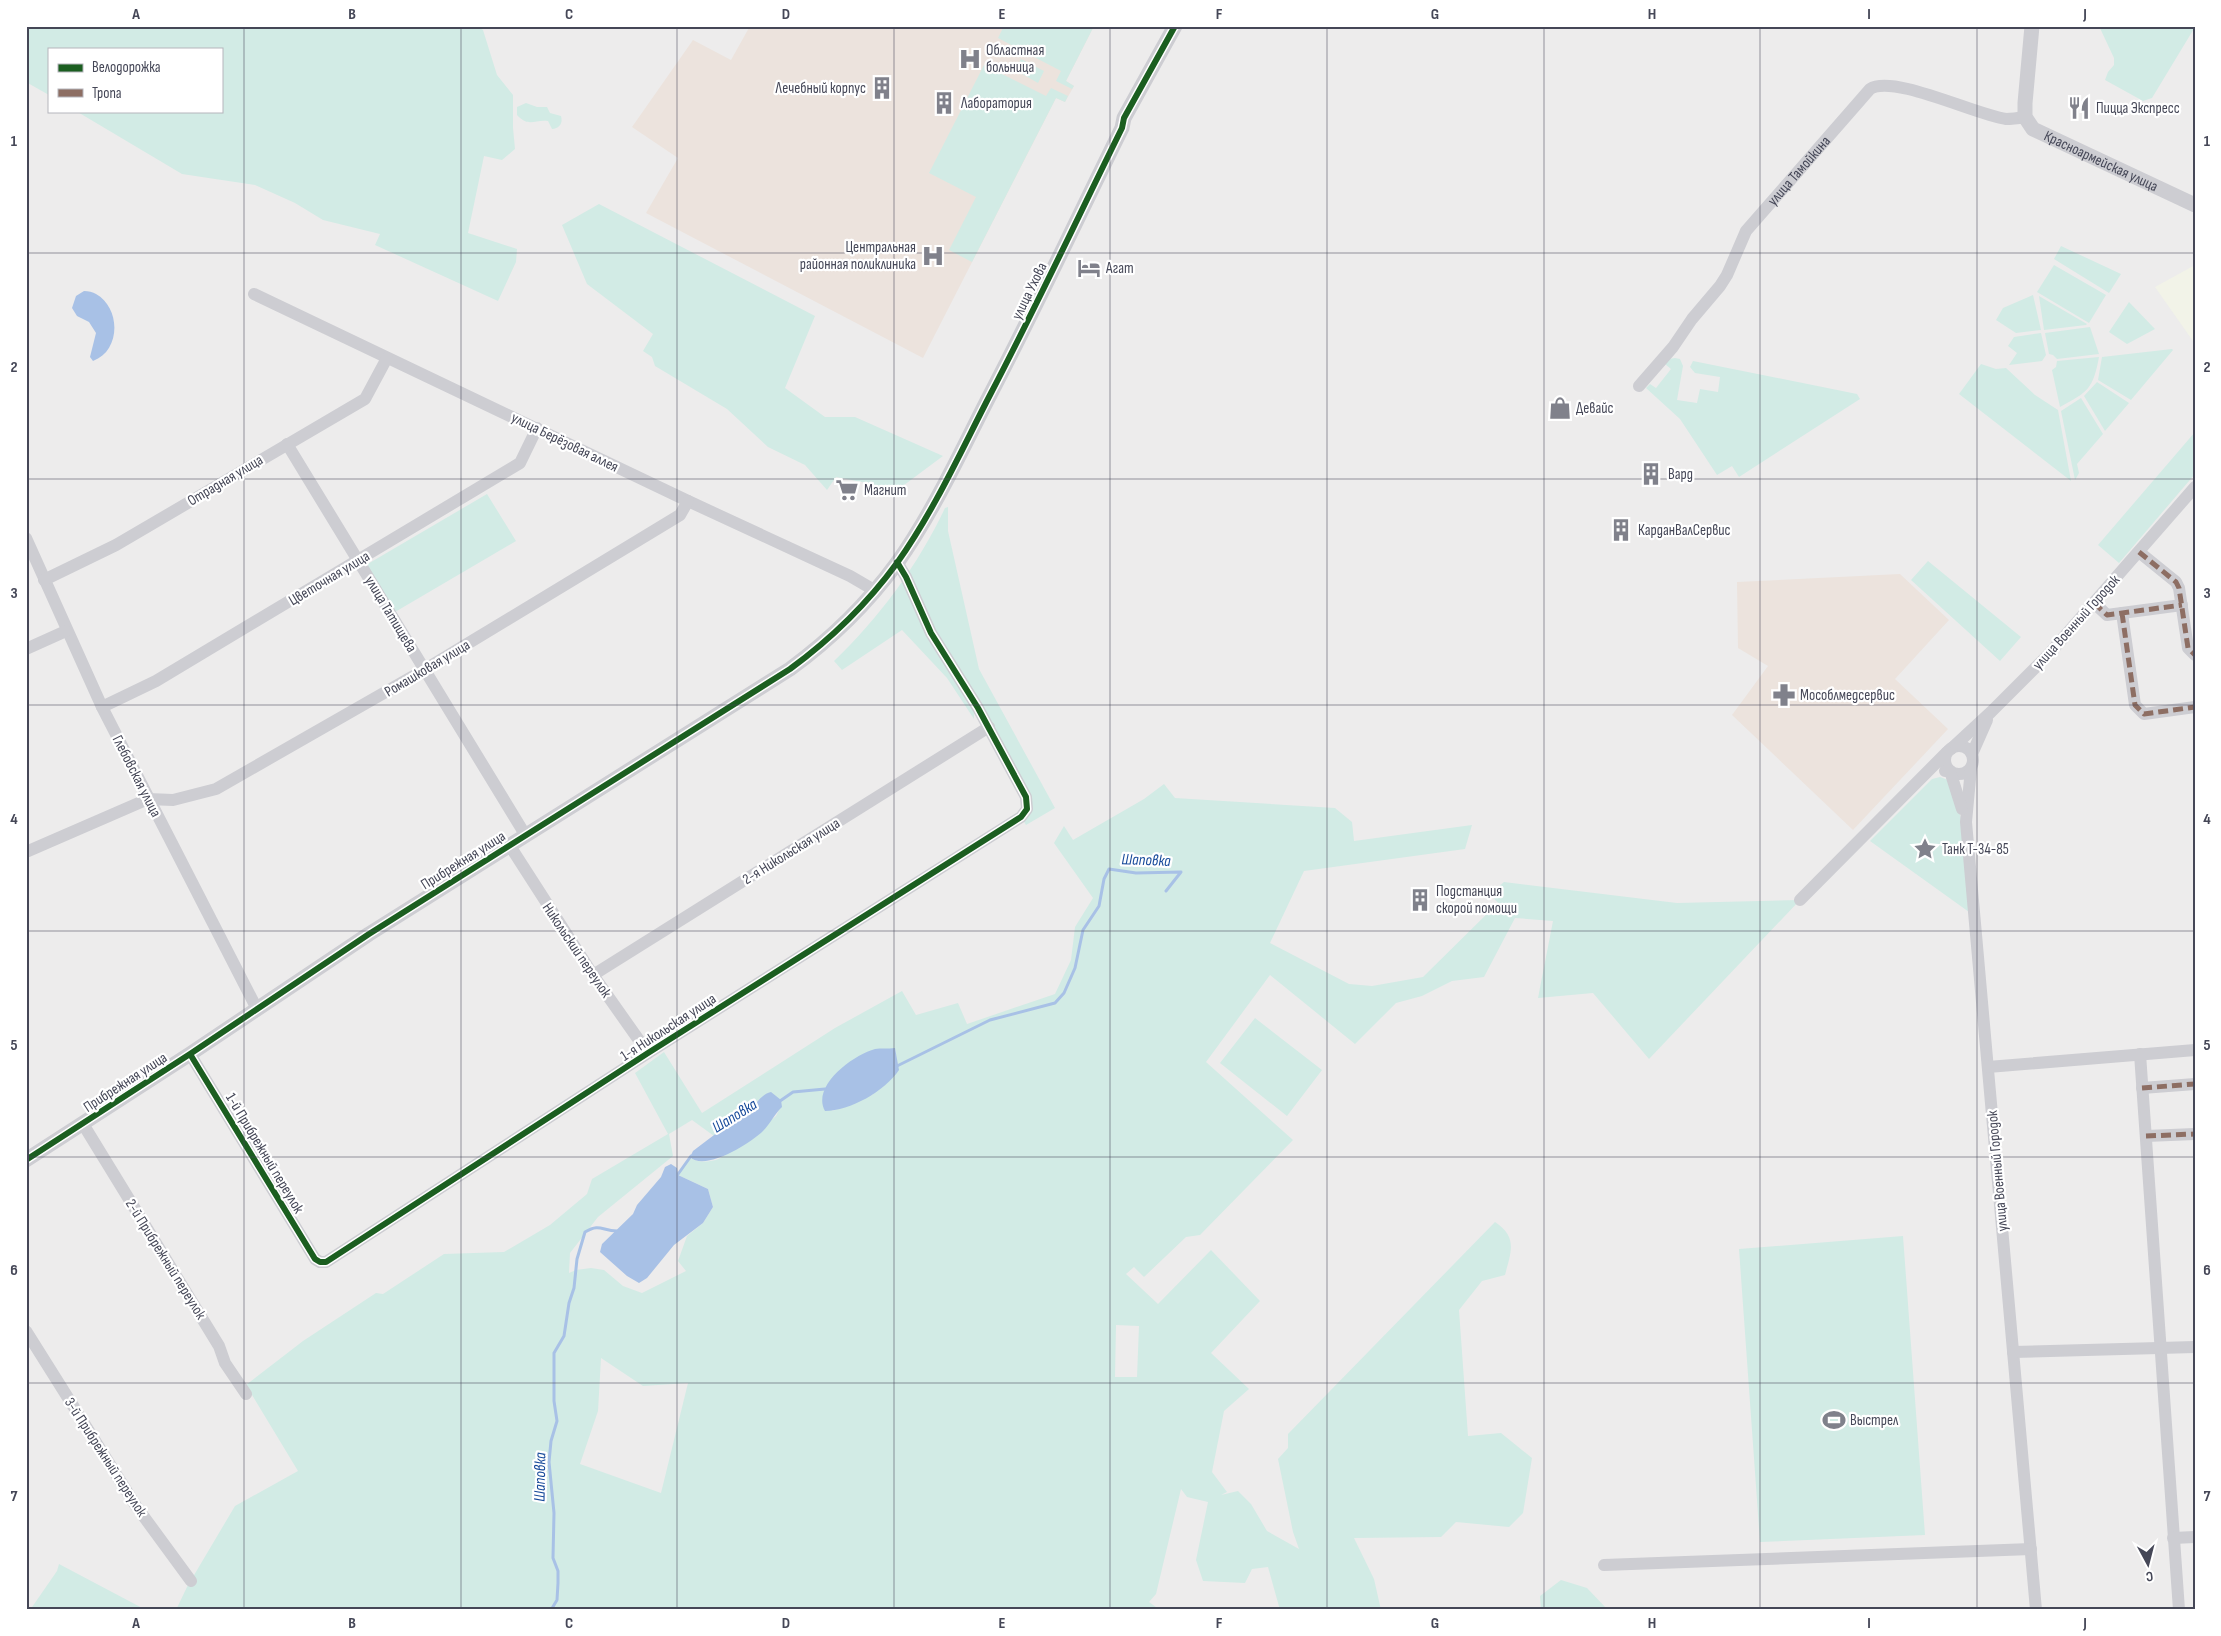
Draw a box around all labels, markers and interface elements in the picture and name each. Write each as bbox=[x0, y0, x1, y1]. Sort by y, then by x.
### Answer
text: A bbox=[131, 5, 140, 24]
text: B bbox=[348, 5, 356, 24]
text: C bbox=[565, 5, 573, 24]
text: D bbox=[782, 5, 790, 24]
text: E bbox=[999, 5, 1006, 24]
text: F bbox=[1216, 5, 1223, 24]
text: G bbox=[1431, 5, 1439, 24]
text: H bbox=[1648, 5, 1656, 24]
text: I bbox=[1867, 5, 1871, 24]
text: J bbox=[2082, 5, 2087, 24]
place label: Областная больница bbox=[986, 41, 1044, 77]
hospital icon: Областная больница bbox=[957, 46, 983, 72]
legend bbox=[48, 48, 222, 112]
text: Велодорожка bbox=[92, 58, 161, 77]
building icon: Лечебный корпус bbox=[869, 75, 895, 101]
place label: Лечебный корпус bbox=[775, 79, 866, 98]
text: Тропа bbox=[92, 84, 122, 103]
building icon: Лаборатория bbox=[931, 90, 957, 116]
place label: Лаборатория bbox=[960, 94, 1032, 113]
restaurant icon: Пицца Экспресс bbox=[2066, 95, 2092, 121]
place label: Пицца Экспресс bbox=[2096, 99, 2180, 118]
street label: Красноармейская улица bbox=[2041, 127, 2161, 196]
text: 1 bbox=[11, 132, 18, 151]
street label: улица Тамойкина bbox=[1764, 132, 1835, 210]
text: 1 bbox=[2204, 132, 2211, 151]
place label: Центральная районная поликлиника bbox=[800, 238, 916, 274]
hospital icon: Центральная районная поликлиника bbox=[920, 243, 946, 269]
hotel icon: Агат bbox=[1076, 255, 1102, 281]
street label: улица Ухова bbox=[1007, 259, 1052, 323]
place label: Агат bbox=[1105, 259, 1134, 278]
text: 2 bbox=[10, 358, 18, 377]
text: 2 bbox=[2203, 358, 2211, 377]
shop icon: Девайс bbox=[1547, 395, 1573, 421]
place label: Девайс bbox=[1576, 399, 1614, 418]
street label: улица Берёзовая аллея bbox=[508, 408, 622, 477]
street label: Отрадная улица bbox=[184, 450, 267, 510]
building icon: Вард bbox=[1638, 461, 1664, 487]
place label: Вард bbox=[1668, 465, 1693, 484]
supermarket icon: Магнит bbox=[834, 477, 860, 503]
place label: Магнит bbox=[864, 481, 906, 500]
building icon: КарданВалСервис bbox=[1608, 517, 1634, 543]
place label: КарданВалСервис bbox=[1638, 521, 1731, 540]
street label: Цветочная улица bbox=[285, 547, 373, 610]
street label: улица Военный Городок bbox=[2029, 571, 2124, 674]
street label: улица Татищева bbox=[360, 572, 421, 656]
text: 3 bbox=[10, 584, 18, 603]
text: 3 bbox=[2203, 584, 2211, 603]
street label: Ромашковая улица bbox=[381, 635, 474, 701]
pharmacy icon: Мособлмедсервис bbox=[1771, 682, 1797, 708]
place label: Мособлмедсервис bbox=[1800, 686, 1895, 705]
street label: Глебовская улица bbox=[108, 732, 165, 821]
text: 4 bbox=[10, 810, 18, 829]
text: 4 bbox=[2203, 810, 2211, 829]
street label: 2-я Никольская улица bbox=[739, 814, 844, 889]
street label: Прибрежная улица bbox=[417, 827, 509, 894]
place icon: Танк Т-34-85 bbox=[1912, 836, 1938, 862]
place label: Танк Т-34-85 bbox=[1942, 840, 2009, 859]
water label: Шаповка bbox=[1121, 850, 1171, 871]
place label: Подстанция скорой помощи bbox=[1436, 882, 1517, 918]
building icon: Подстанция скорой помощи bbox=[1407, 887, 1433, 913]
street label: Никольский переулок bbox=[538, 899, 616, 1002]
street label: 1-я Никольская улица bbox=[617, 989, 720, 1065]
text: 5 bbox=[10, 1036, 18, 1055]
text: 5 bbox=[2203, 1036, 2211, 1055]
street label: Прибрежная улица bbox=[80, 1048, 171, 1117]
street label: 1-й Прибрежный переулок bbox=[221, 1090, 308, 1217]
water label: Шаповка bbox=[709, 1095, 761, 1137]
street label: улица Военный Городок bbox=[1983, 1109, 2012, 1232]
street label: 2-й Прибрежный переулок bbox=[121, 1196, 210, 1323]
text: 6 bbox=[10, 1261, 18, 1280]
text: 6 bbox=[2203, 1261, 2211, 1280]
street label: 3-й Прибрежный переулок bbox=[60, 1394, 151, 1521]
sports icon: Выстрел bbox=[1821, 1407, 1847, 1433]
place label: Выстрел bbox=[1850, 1411, 1899, 1430]
water label: Шаповка bbox=[531, 1452, 550, 1502]
text: 7 bbox=[11, 1487, 18, 1506]
text: 7 bbox=[2204, 1487, 2211, 1506]
north arrow bbox=[2124, 1538, 2174, 1588]
text: С bbox=[2145, 1568, 2154, 1585]
text: A bbox=[131, 1614, 140, 1633]
text: B bbox=[348, 1614, 356, 1633]
text: C bbox=[565, 1614, 573, 1633]
text: D bbox=[782, 1614, 790, 1633]
text: E bbox=[999, 1614, 1006, 1633]
text: F bbox=[1216, 1614, 1223, 1633]
text: G bbox=[1431, 1614, 1439, 1633]
text: H bbox=[1648, 1614, 1656, 1633]
text: I bbox=[1867, 1614, 1871, 1633]
text: J bbox=[2082, 1614, 2087, 1633]

